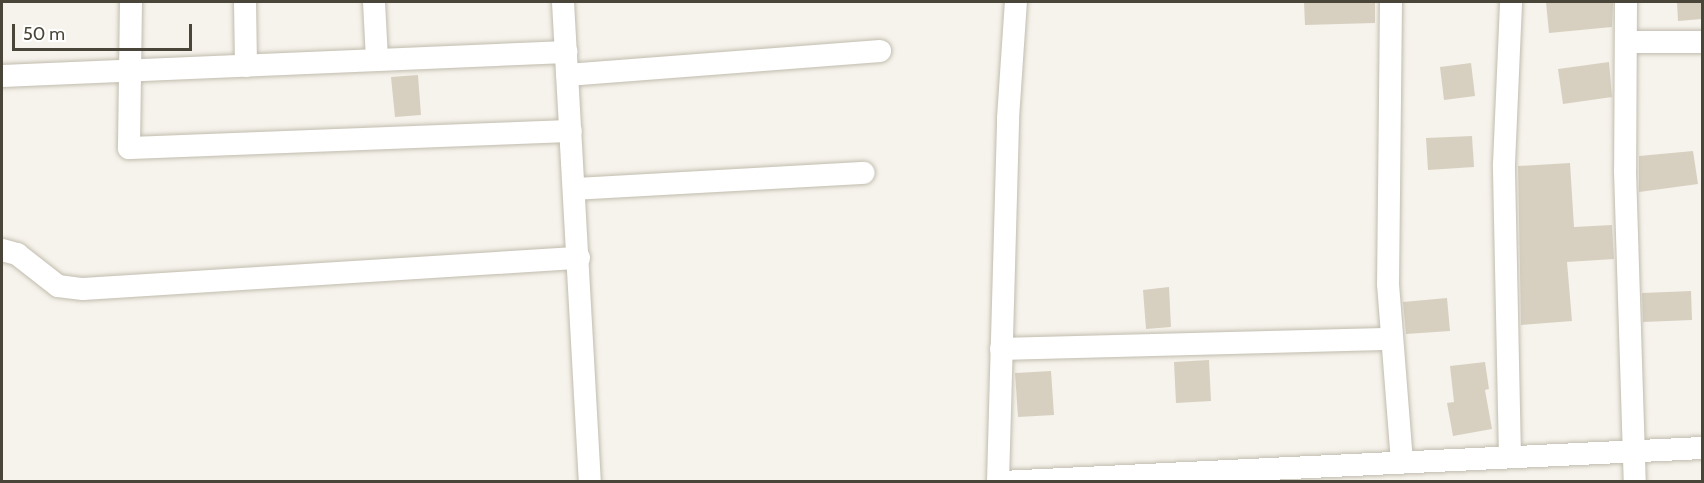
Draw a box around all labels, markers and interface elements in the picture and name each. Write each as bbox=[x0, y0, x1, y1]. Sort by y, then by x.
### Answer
scale bar bbox=[15, 12, 195, 50]
text: 50 m bbox=[23, 23, 65, 45]

